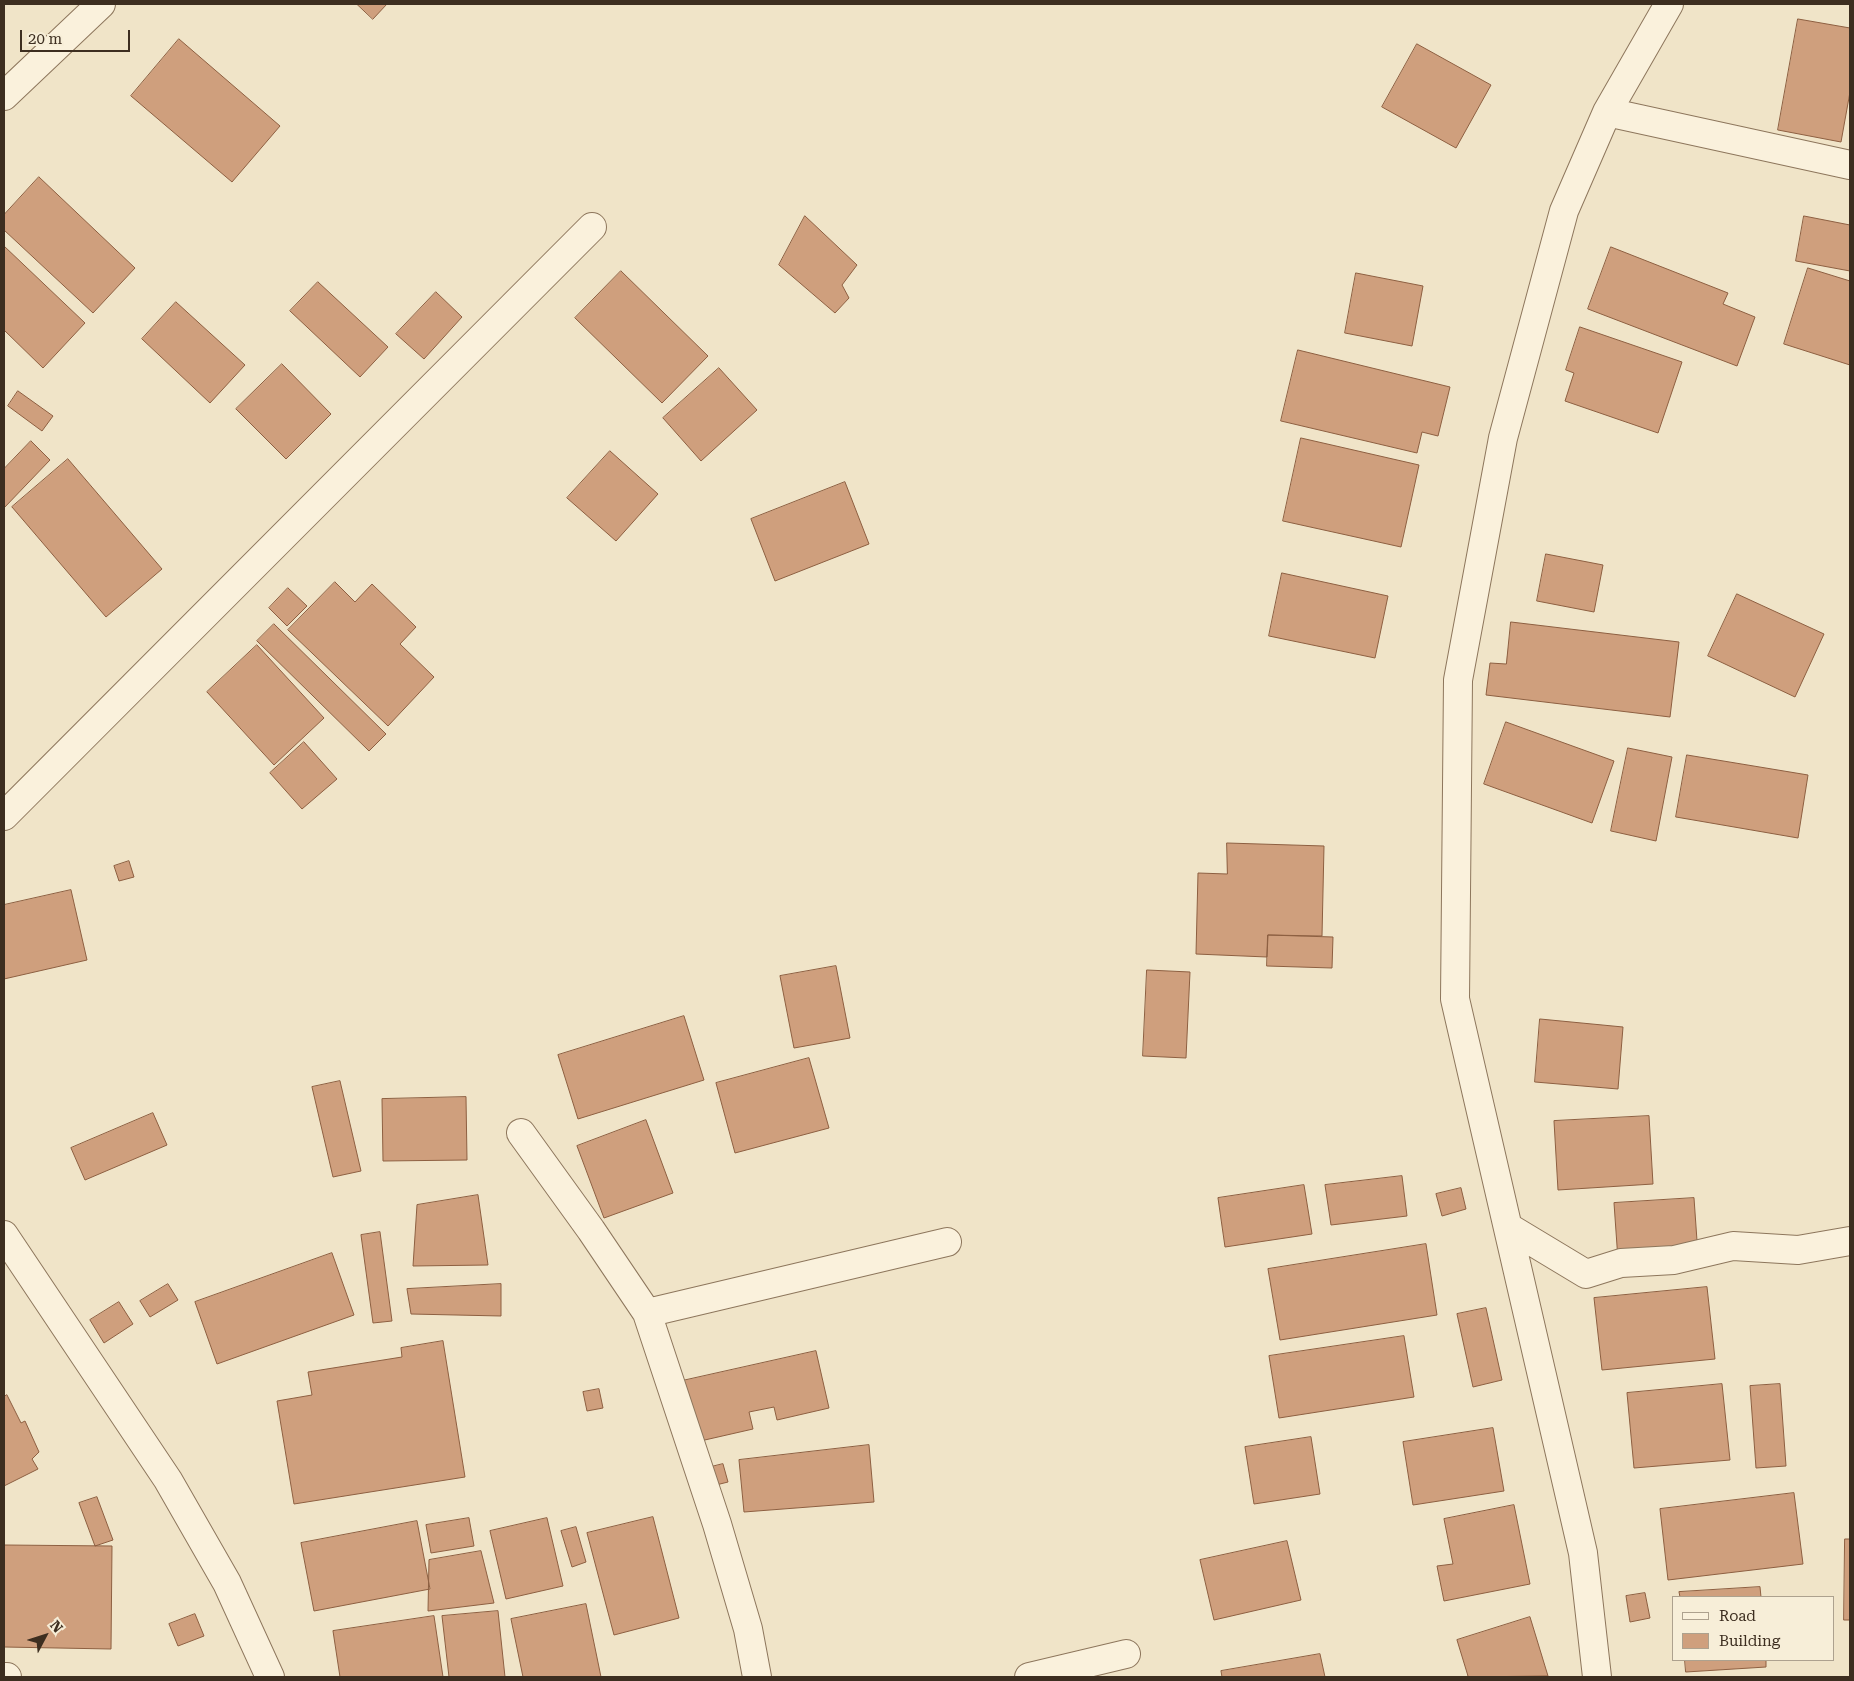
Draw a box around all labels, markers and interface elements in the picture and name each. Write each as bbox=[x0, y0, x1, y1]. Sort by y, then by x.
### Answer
scale bar bbox=[22, 20, 132, 52]
text: 20 m bbox=[28, 30, 62, 48]
legend bbox=[1672, 1596, 1834, 1661]
text: Road bbox=[1719, 1607, 1756, 1625]
north arrow bbox=[20, 1611, 70, 1661]
text: N bbox=[47, 1617, 66, 1636]
text: Building bbox=[1719, 1632, 1780, 1650]

